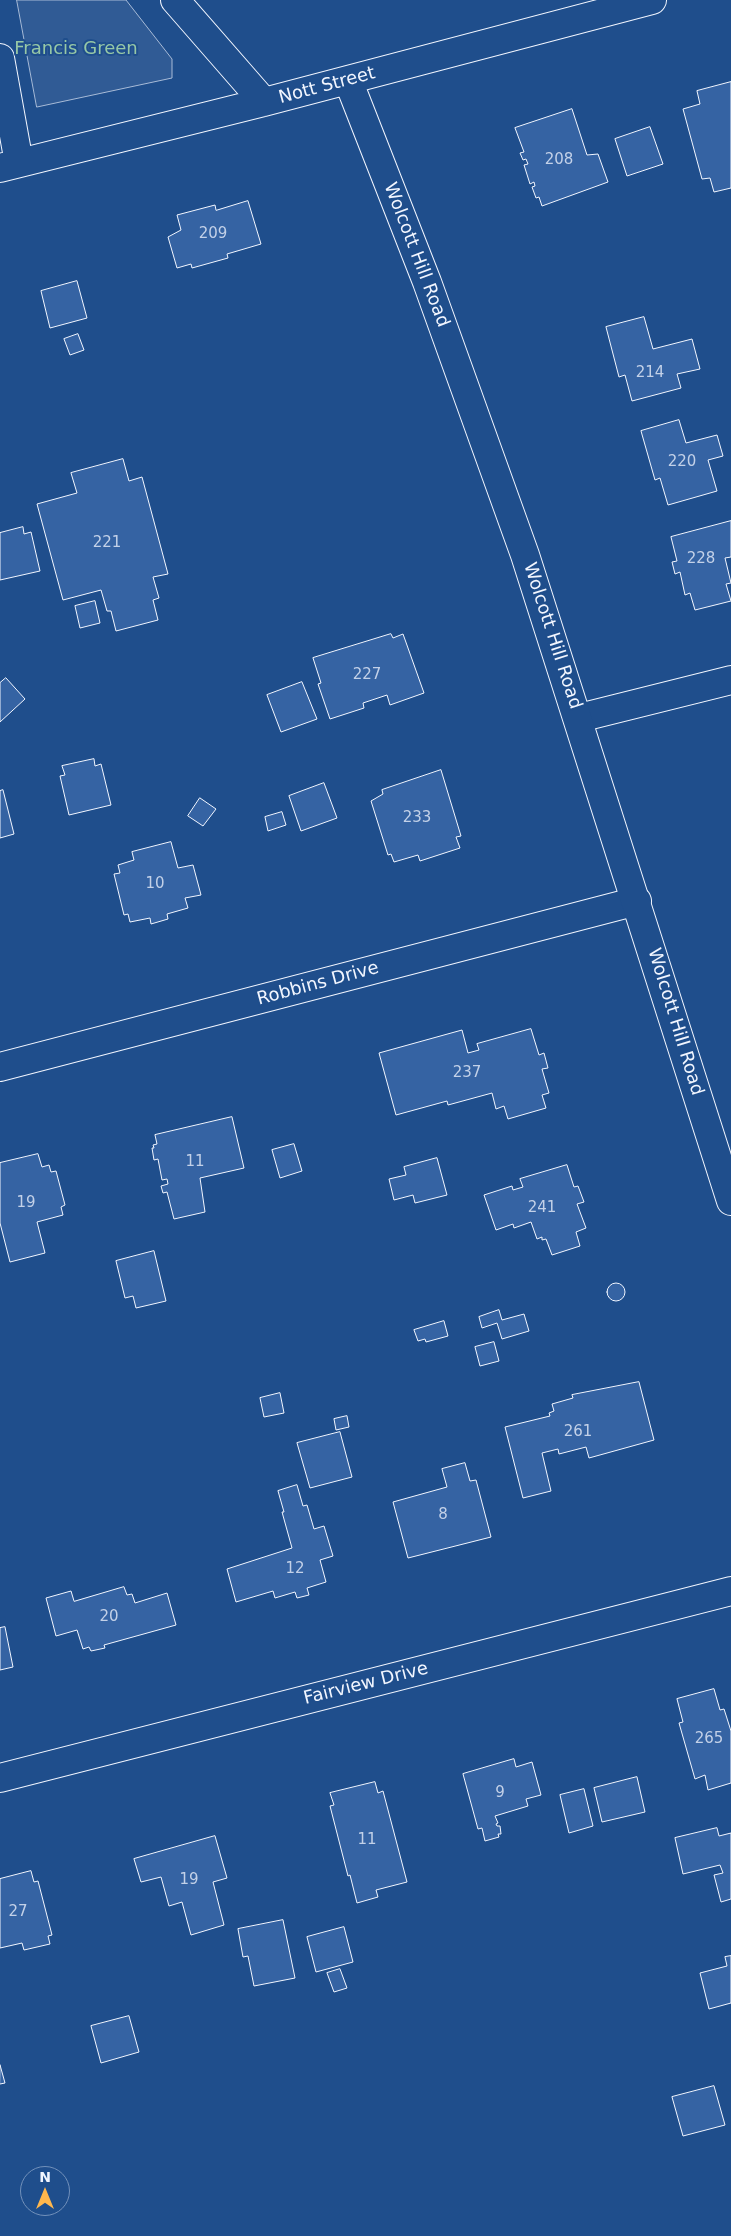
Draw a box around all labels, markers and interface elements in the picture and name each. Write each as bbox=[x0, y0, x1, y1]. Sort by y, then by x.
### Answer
park label: Francis Green bbox=[14, 38, 138, 60]
street label: Nott Street bbox=[276, 63, 378, 109]
house number: 208 bbox=[545, 151, 573, 169]
street label: Wolcott Hill Road bbox=[379, 180, 453, 330]
house number: 209 bbox=[199, 225, 227, 243]
house number: 214 bbox=[636, 364, 664, 382]
house number: 220 bbox=[668, 453, 696, 471]
house number: 221 bbox=[93, 534, 121, 552]
house number: 228 bbox=[687, 550, 715, 568]
street label: Wolcott Hill Road bbox=[518, 560, 586, 712]
house number: 227 bbox=[353, 666, 381, 684]
house number: 233 bbox=[403, 809, 431, 827]
house number: 10 bbox=[145, 875, 165, 893]
street label: Wolcott Hill Road bbox=[642, 946, 708, 1098]
street label: Robbins Drive bbox=[255, 957, 381, 1011]
house number: 237 bbox=[453, 1064, 481, 1082]
house number: 11 bbox=[185, 1153, 205, 1171]
house number: 19 bbox=[16, 1194, 36, 1212]
house number: 241 bbox=[528, 1199, 556, 1217]
house number: 261 bbox=[564, 1423, 592, 1441]
house number: 8 bbox=[438, 1506, 448, 1524]
house number: 12 bbox=[285, 1560, 305, 1578]
house number: 20 bbox=[99, 1608, 119, 1626]
street label: Fairview Drive bbox=[302, 1658, 430, 1710]
house number: 265 bbox=[695, 1730, 723, 1748]
house number: 9 bbox=[495, 1784, 505, 1802]
house number: 11 bbox=[357, 1831, 377, 1849]
house number: 19 bbox=[179, 1871, 199, 1889]
house number: 27 bbox=[8, 1903, 28, 1921]
north arrow bbox=[20, 2166, 70, 2216]
text: N bbox=[39, 2169, 51, 2185]

